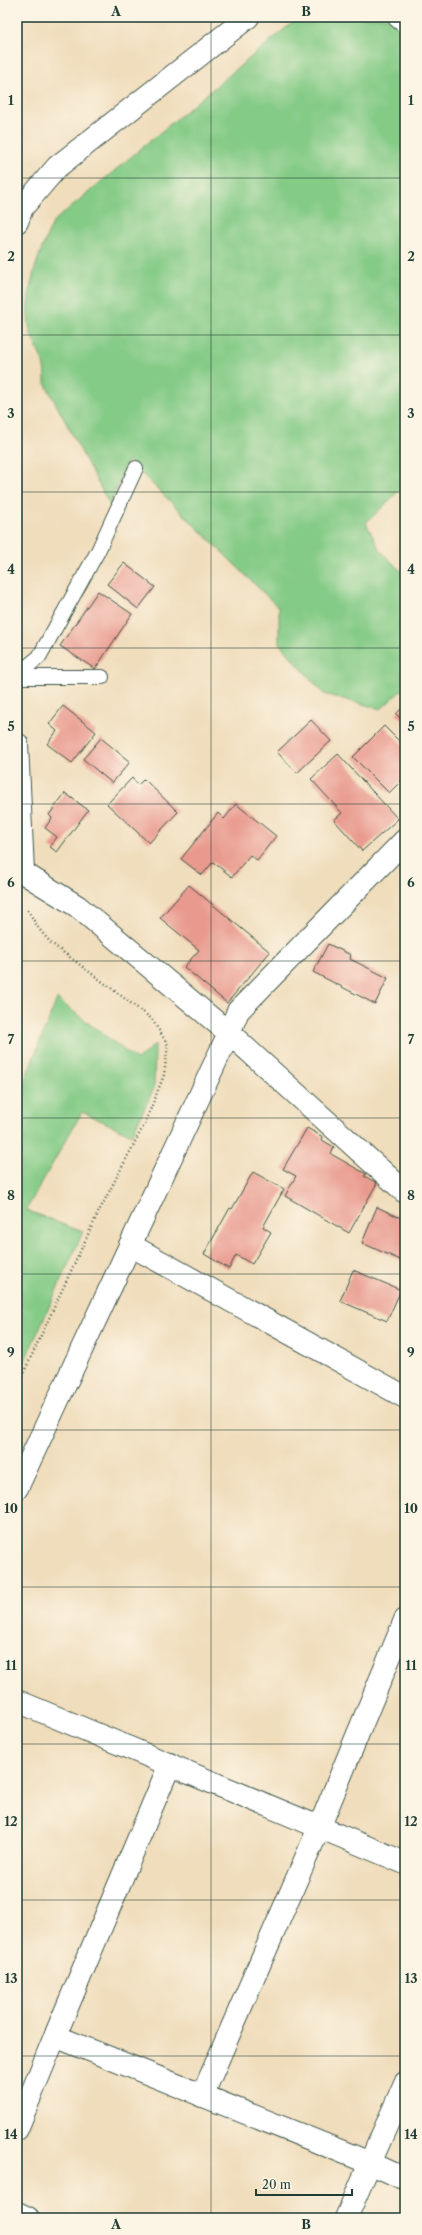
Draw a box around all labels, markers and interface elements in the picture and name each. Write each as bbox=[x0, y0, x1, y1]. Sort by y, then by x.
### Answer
text: A bbox=[110, 3, 122, 19]
text: B bbox=[301, 3, 311, 19]
text: 1 bbox=[8, 92, 14, 108]
text: 1 bbox=[408, 92, 414, 108]
text: 2 bbox=[7, 248, 15, 264]
text: 2 bbox=[407, 248, 415, 264]
text: 3 bbox=[7, 405, 15, 421]
text: 3 bbox=[407, 405, 415, 421]
text: 4 bbox=[7, 561, 15, 577]
text: 4 bbox=[407, 561, 415, 577]
text: 5 bbox=[7, 718, 15, 734]
text: 5 bbox=[407, 718, 415, 734]
text: 6 bbox=[7, 874, 15, 890]
text: 6 bbox=[407, 874, 415, 890]
text: 7 bbox=[8, 1031, 15, 1047]
text: 7 bbox=[408, 1031, 415, 1047]
text: 8 bbox=[7, 1187, 15, 1203]
text: 8 bbox=[407, 1187, 415, 1203]
text: 9 bbox=[7, 1344, 15, 1360]
text: 9 bbox=[407, 1344, 415, 1360]
text: 10 bbox=[4, 1500, 18, 1516]
text: 10 bbox=[404, 1500, 418, 1516]
text: 11 bbox=[5, 1657, 17, 1673]
text: 11 bbox=[405, 1657, 417, 1673]
text: 12 bbox=[4, 1813, 18, 1829]
text: 12 bbox=[404, 1813, 418, 1829]
text: 13 bbox=[4, 1970, 18, 1986]
text: 13 bbox=[404, 1970, 418, 1986]
text: 14 bbox=[4, 2126, 18, 2142]
text: 14 bbox=[404, 2126, 418, 2142]
scale bar bbox=[256, 2171, 352, 2197]
text: 20 m bbox=[262, 2177, 291, 2192]
text: A bbox=[110, 2216, 122, 2232]
text: B bbox=[301, 2216, 311, 2232]

